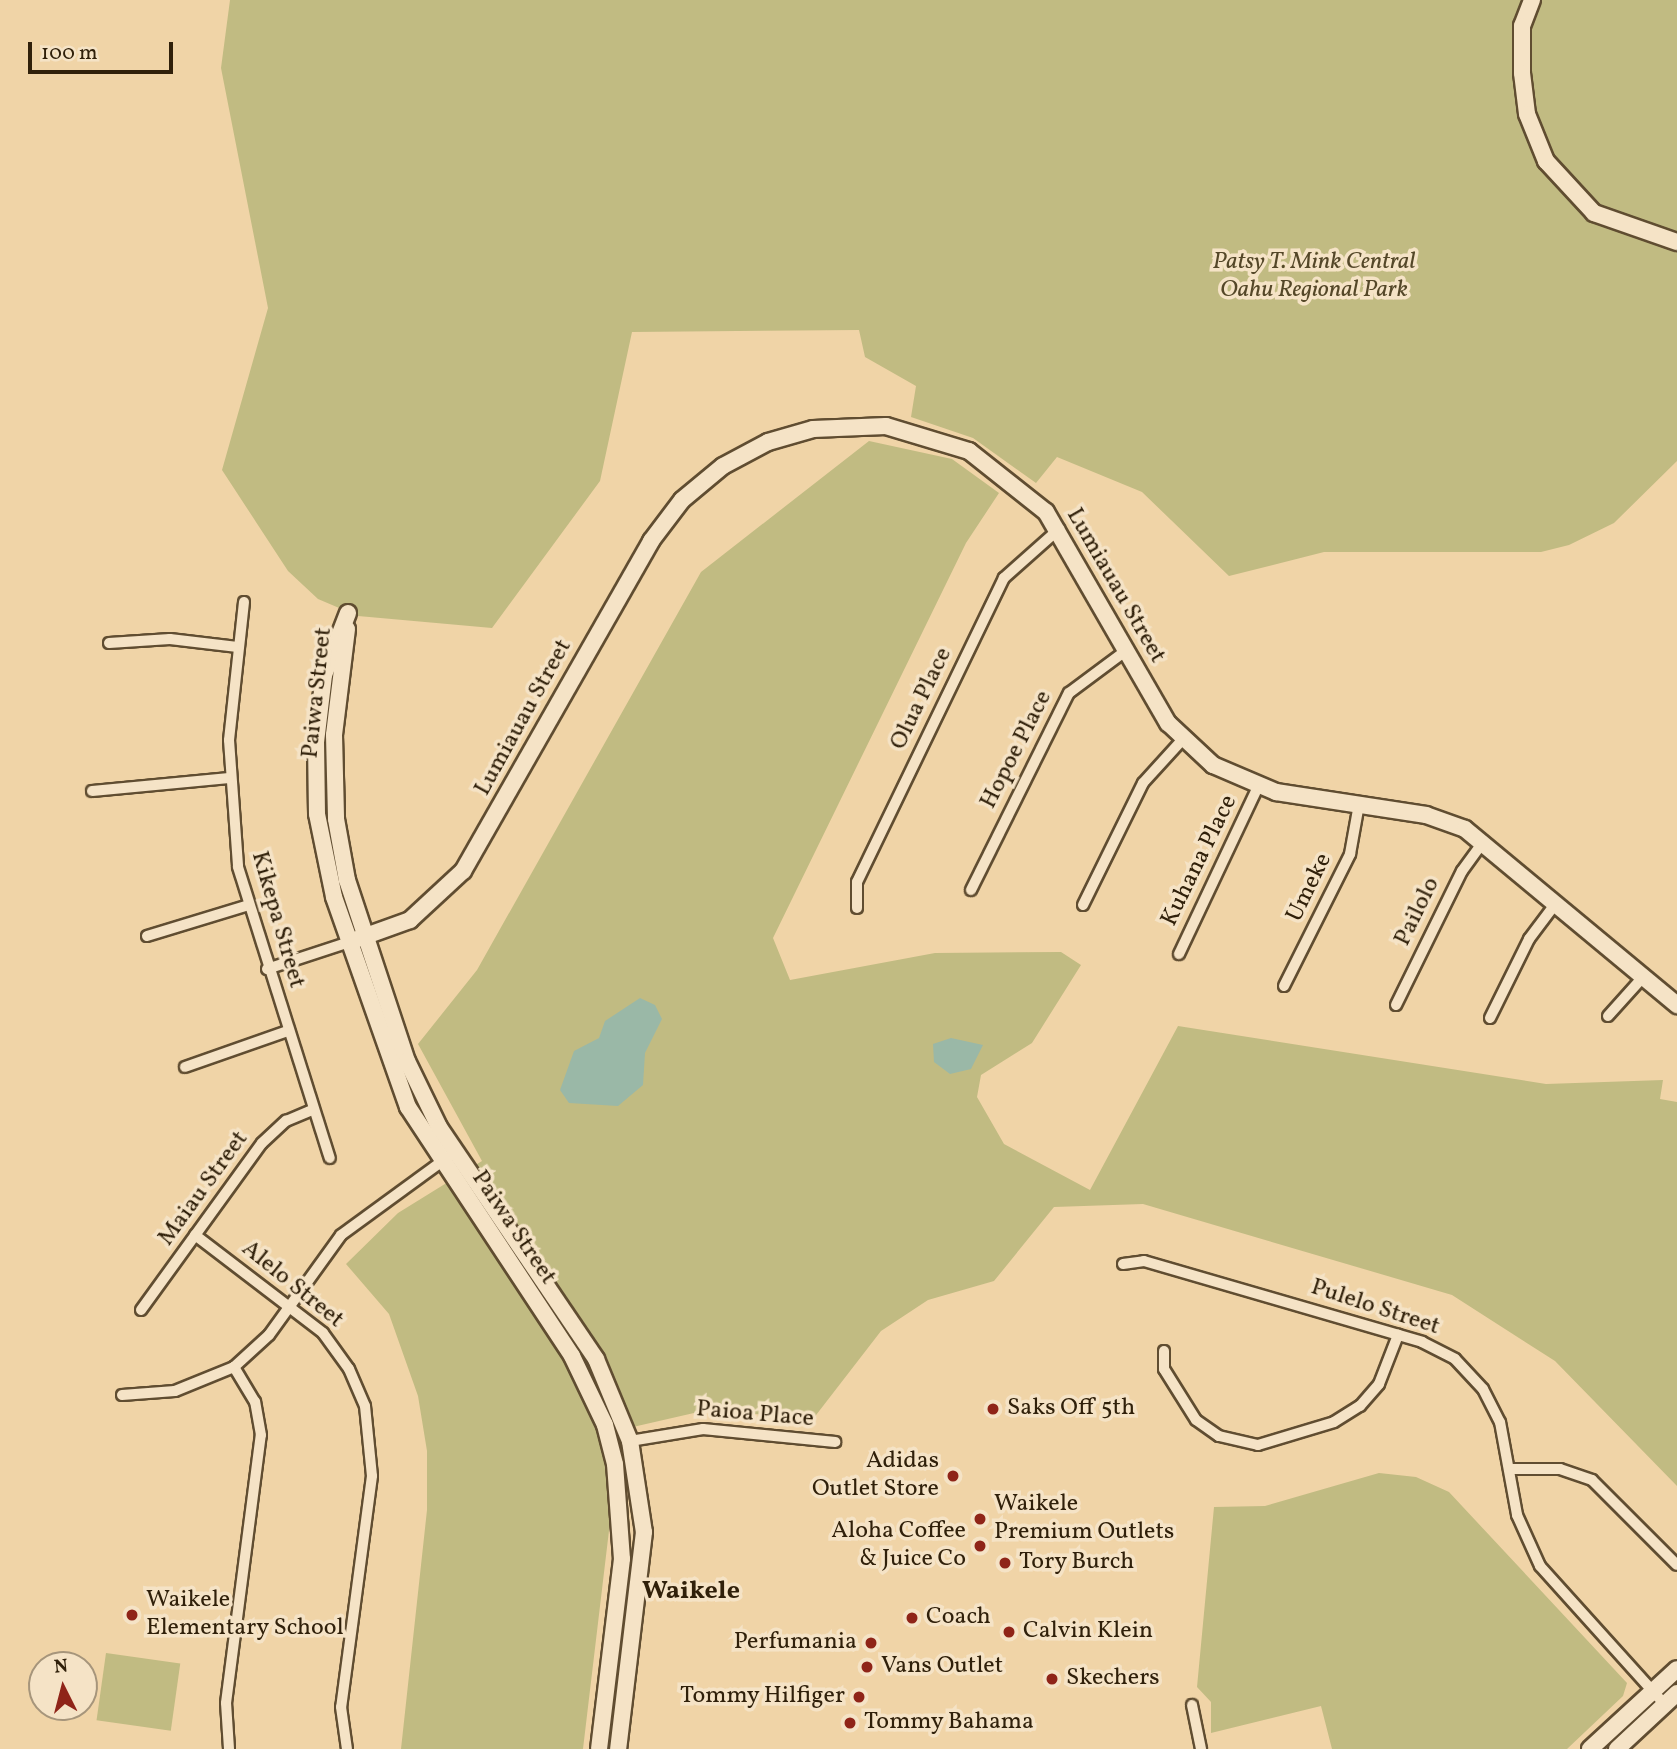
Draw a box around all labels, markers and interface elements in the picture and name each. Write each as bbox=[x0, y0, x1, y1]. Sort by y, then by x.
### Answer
scale bar bbox=[32, 28, 177, 72]
text: 100 m bbox=[41, 39, 98, 68]
park label: Patsy T. Mink Central Oahu Regional Park bbox=[1213, 249, 1415, 305]
street label: Lumiauau Street bbox=[1059, 503, 1171, 669]
street label: Paiwa Street bbox=[297, 626, 339, 760]
street label: Lumiauau Street bbox=[469, 635, 579, 801]
street label: Olua Place bbox=[885, 643, 959, 755]
street label: Hopoe Place bbox=[975, 686, 1059, 814]
street label: Kuhana Place bbox=[1156, 791, 1244, 931]
street label: Kikepa Street bbox=[244, 848, 310, 992]
street label: Umeke bbox=[1281, 849, 1339, 927]
street label: Pailolo bbox=[1389, 873, 1447, 951]
street label: Maiau Street bbox=[153, 1126, 255, 1252]
street label: Paiwa Street bbox=[464, 1165, 562, 1291]
street label: Alelo Street bbox=[235, 1235, 349, 1335]
street label: Pulelo Street bbox=[1307, 1274, 1443, 1342]
place label: Saks Off 5th bbox=[1007, 1395, 1133, 1423]
street label: Paioa Place bbox=[695, 1396, 815, 1434]
marker: Saks Off 5th bbox=[985, 1401, 1001, 1417]
place label: Adidas Outlet Store bbox=[812, 1448, 939, 1504]
marker: Adidas Outlet Store bbox=[945, 1468, 961, 1484]
place label: Waikele Premium Outlets bbox=[994, 1491, 1174, 1547]
marker: Waikele Premium Outlets bbox=[972, 1511, 988, 1527]
place label: Aloha Coffee & Juice Co bbox=[831, 1518, 966, 1574]
marker: Aloha Coffee & Juice Co bbox=[972, 1538, 988, 1554]
place label: Tory Burch bbox=[1019, 1549, 1135, 1577]
marker: Tory Burch bbox=[997, 1555, 1013, 1571]
district label: Waikele bbox=[642, 1576, 740, 1608]
place label: Waikele Elementary School bbox=[146, 1587, 344, 1643]
place label: Coach bbox=[926, 1604, 991, 1632]
marker: Waikele Elementary School bbox=[124, 1607, 140, 1623]
marker: Coach bbox=[904, 1610, 920, 1626]
place label: Calvin Klein bbox=[1023, 1618, 1153, 1646]
marker: Calvin Klein bbox=[1001, 1624, 1017, 1640]
place label: Perfumania bbox=[734, 1629, 857, 1657]
marker: Perfumania bbox=[863, 1635, 879, 1651]
north arrow bbox=[28, 1651, 98, 1721]
text: N bbox=[53, 1653, 69, 1681]
place label: Vans Outlet bbox=[881, 1653, 1003, 1681]
marker: Vans Outlet bbox=[859, 1659, 875, 1675]
place label: Skechers bbox=[1066, 1665, 1159, 1693]
marker: Skechers bbox=[1044, 1671, 1060, 1687]
place label: Tommy Hilfiger bbox=[679, 1683, 845, 1711]
marker: Tommy Hilfiger bbox=[851, 1689, 867, 1705]
place label: Tommy Bahama bbox=[864, 1709, 1035, 1737]
marker: Tommy Bahama bbox=[842, 1715, 858, 1731]

